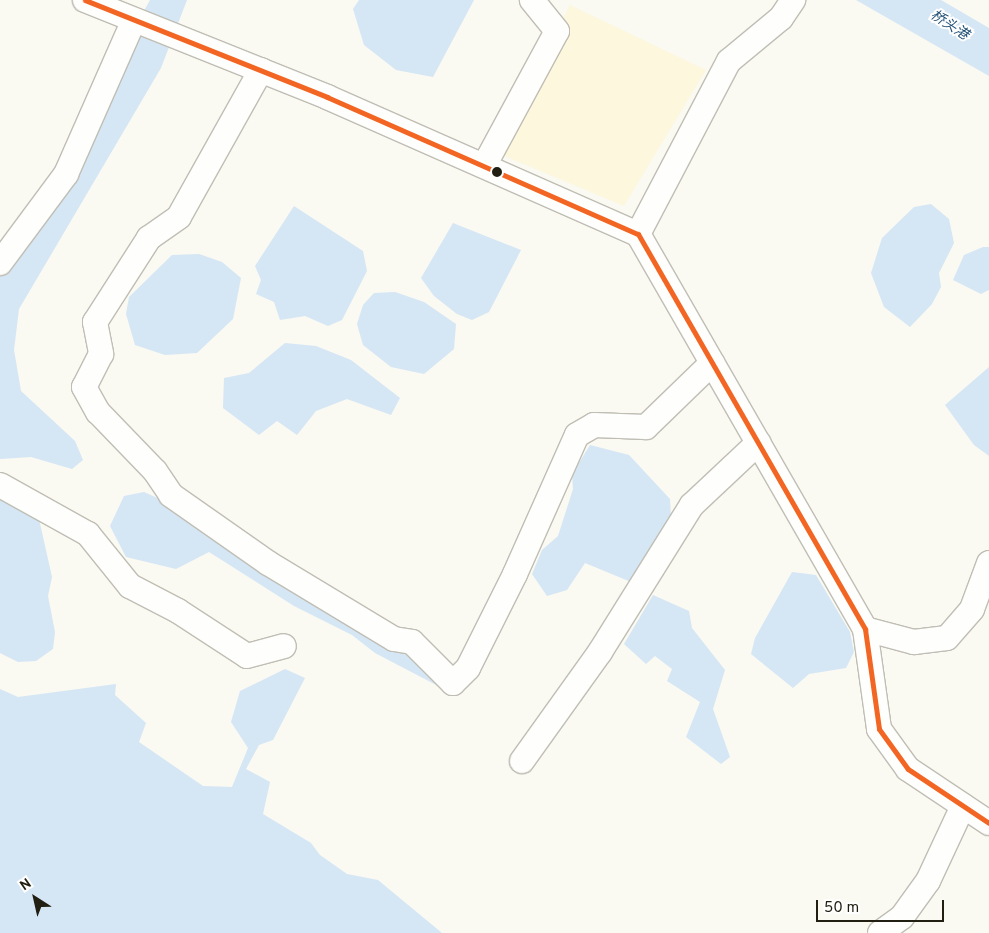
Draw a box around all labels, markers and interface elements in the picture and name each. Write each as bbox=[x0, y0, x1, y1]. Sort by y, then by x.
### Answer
water label: 桥头港 bbox=[927, 8, 971, 44]
unlabelled marker bbox=[492, 167, 502, 177]
north arrow bbox=[10, 873, 60, 923]
text: N bbox=[17, 875, 35, 895]
scale bar bbox=[819, 890, 946, 922]
text: 50 m bbox=[824, 899, 859, 918]

